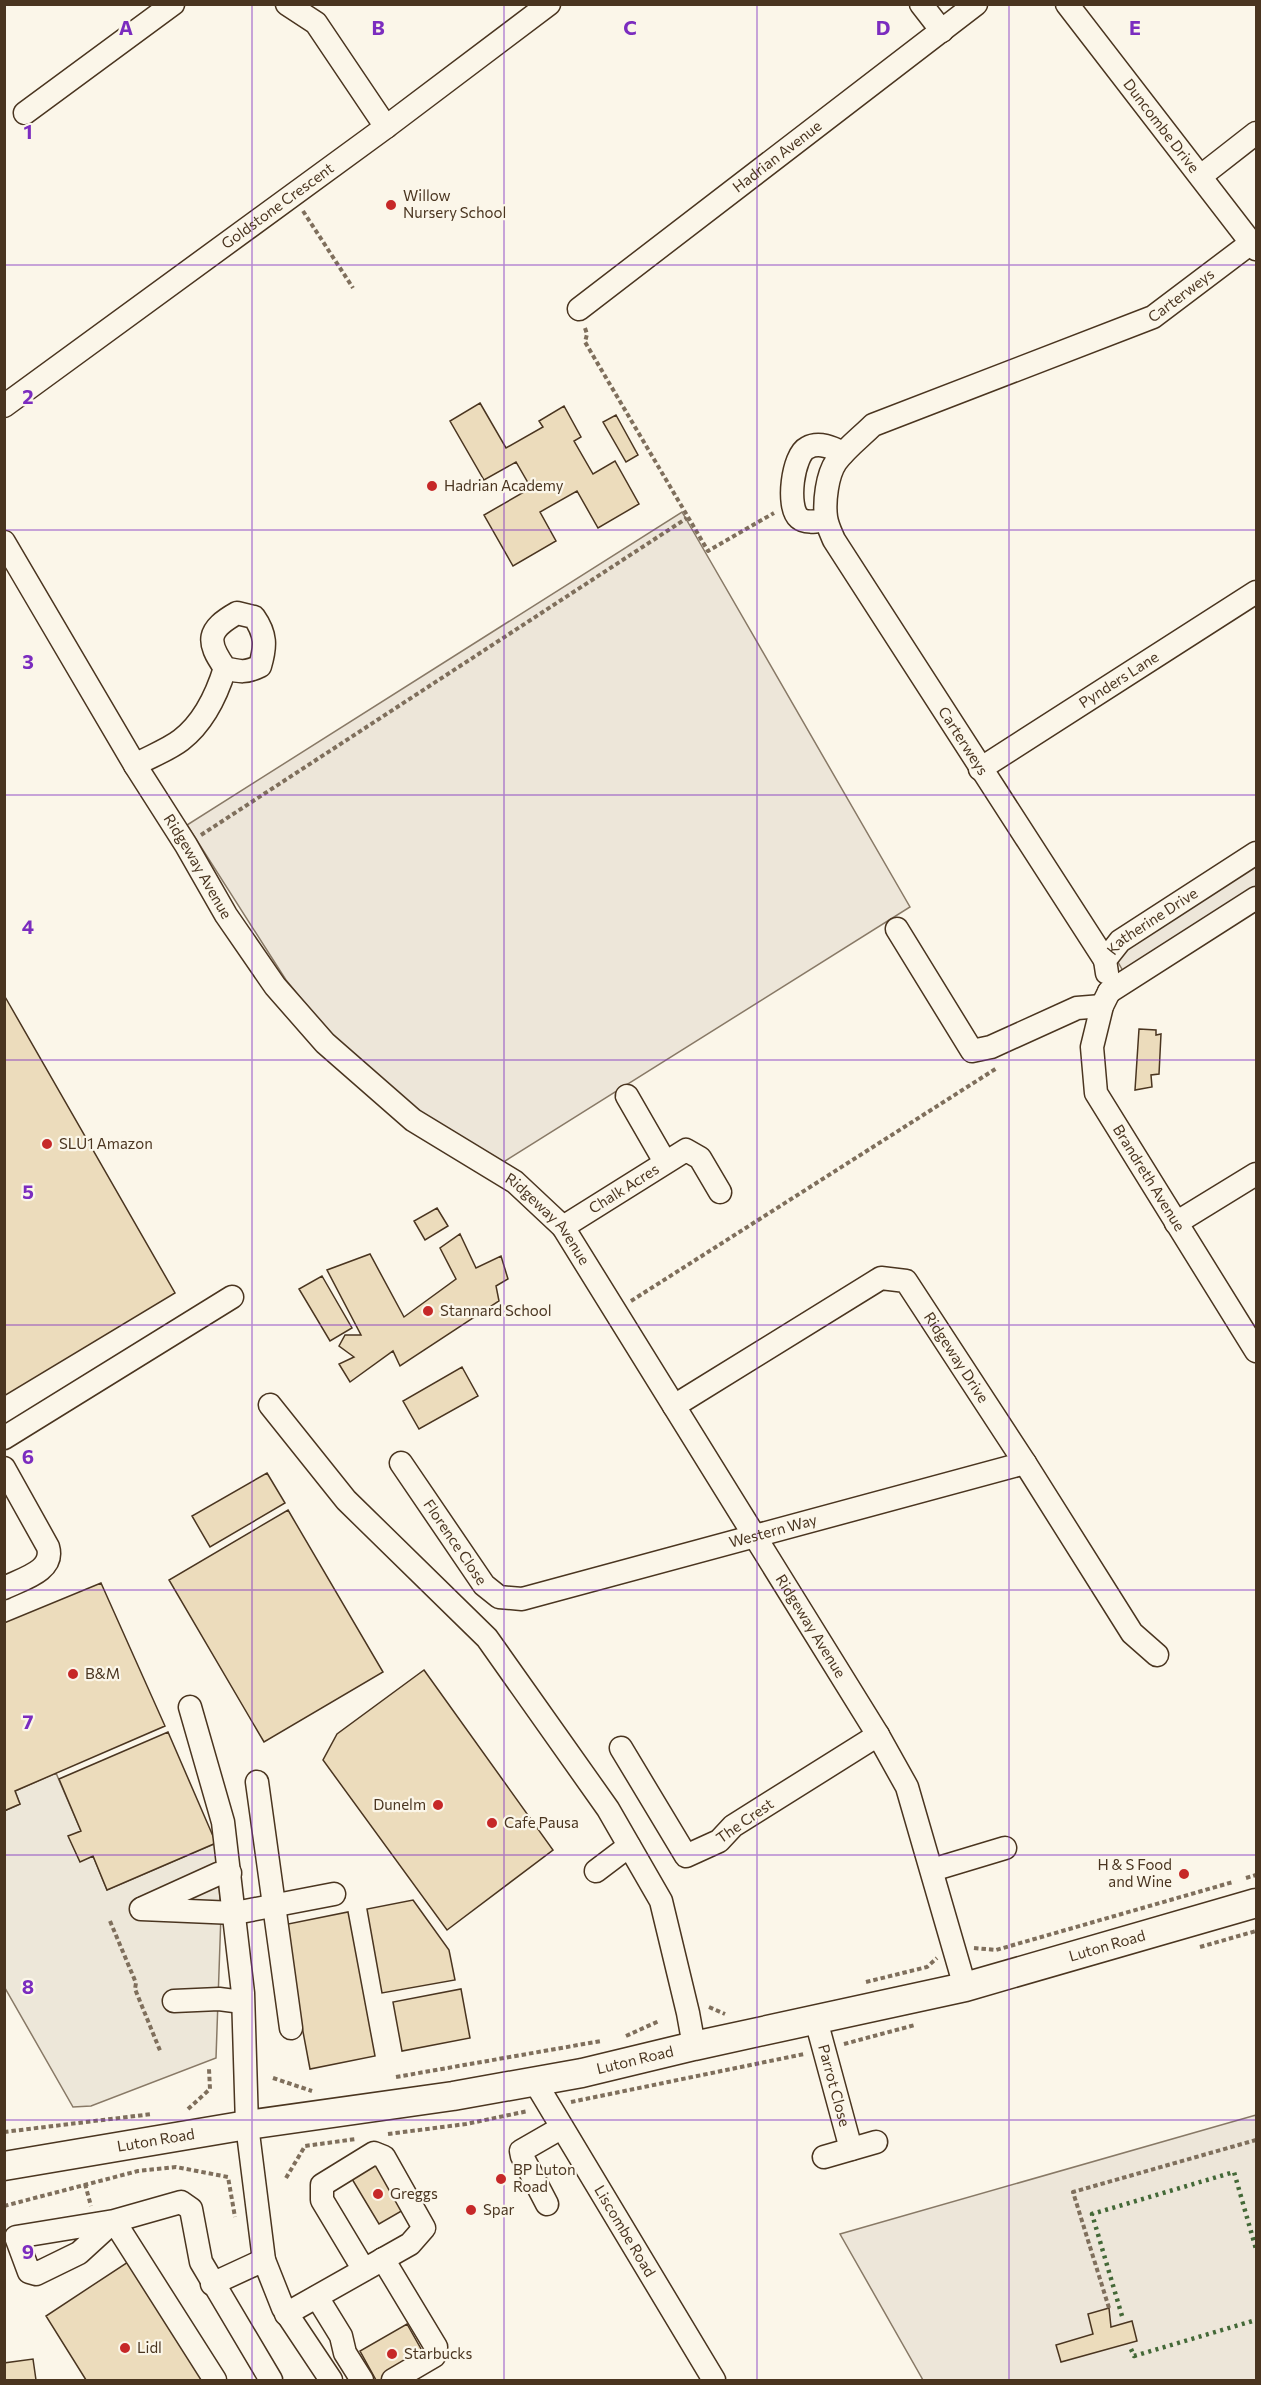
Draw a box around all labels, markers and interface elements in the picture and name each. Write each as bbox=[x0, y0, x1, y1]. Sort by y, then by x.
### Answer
text: A bbox=[119, 15, 133, 39]
text: B bbox=[371, 15, 385, 39]
text: C bbox=[623, 15, 637, 39]
text: D bbox=[876, 15, 890, 39]
text: E bbox=[1129, 15, 1141, 39]
street label: Duncombe Drive bbox=[1120, 75, 1204, 176]
street label: Hadrian Avenue bbox=[729, 116, 825, 196]
text: 1 bbox=[23, 119, 33, 143]
street label: Goldstone Crescent bbox=[218, 158, 337, 252]
place label: Willow Nursery School bbox=[403, 186, 506, 221]
marker: Willow Nursery School bbox=[384, 198, 398, 212]
street label: Carterweys bbox=[1144, 264, 1217, 326]
text: 2 bbox=[22, 384, 34, 408]
place label: Hadrian Academy bbox=[444, 476, 564, 494]
marker: Hadrian Academy bbox=[425, 479, 439, 493]
street label: Pynders Lane bbox=[1075, 647, 1161, 711]
text: 3 bbox=[22, 649, 34, 673]
street label: Carterweys bbox=[935, 703, 993, 778]
street label: Ridgeway Avenue bbox=[161, 810, 236, 922]
street label: Katherine Drive bbox=[1103, 883, 1201, 958]
text: 4 bbox=[22, 914, 34, 938]
street label: Brandreth Avenue bbox=[1110, 1121, 1189, 1234]
place label: SLU1 Amazon bbox=[59, 1134, 153, 1152]
marker: SLU1 Amazon bbox=[40, 1137, 54, 1151]
street label: Chalk Acres bbox=[585, 1159, 662, 1217]
street label: Ridgeway Avenue bbox=[502, 1168, 594, 1268]
text: 5 bbox=[22, 1179, 34, 1203]
place label: Stannard School bbox=[440, 1301, 552, 1319]
marker: Stannard School bbox=[421, 1304, 435, 1318]
street label: Ridgeway Drive bbox=[921, 1308, 993, 1406]
text: 6 bbox=[22, 1444, 34, 1468]
street label: Florence Close bbox=[420, 1496, 491, 1588]
street label: Western Way bbox=[727, 1510, 819, 1551]
street label: Ridgeway Avenue bbox=[772, 1571, 850, 1681]
place label: B&M bbox=[85, 1664, 120, 1682]
marker: B&M bbox=[66, 1667, 80, 1681]
text: 7 bbox=[23, 1709, 34, 1733]
street label: The Crest bbox=[712, 1794, 777, 1846]
place label: Dunelm bbox=[373, 1795, 426, 1813]
marker: Dunelm bbox=[431, 1798, 445, 1812]
place label: Cafe Pausa bbox=[504, 1813, 579, 1831]
marker: Cafe Pausa bbox=[485, 1816, 499, 1830]
place label: H & S Food and Wine bbox=[1097, 1855, 1172, 1890]
marker: H & S Food and Wine bbox=[1177, 1867, 1191, 1881]
street label: Luton Road bbox=[1067, 1925, 1147, 1965]
text: 8 bbox=[22, 1974, 34, 1998]
street label: Luton Road bbox=[594, 2041, 675, 2077]
street label: Parrot Close bbox=[815, 2042, 855, 2129]
street label: Luton Road bbox=[115, 2124, 196, 2155]
place label: BP Luton Road bbox=[513, 2160, 576, 2195]
marker: BP Luton Road bbox=[494, 2172, 508, 2186]
street label: Liscombe Road bbox=[591, 2182, 660, 2280]
place label: Greggs bbox=[390, 2184, 438, 2202]
marker: Greggs bbox=[371, 2187, 385, 2201]
place label: Spar bbox=[483, 2200, 515, 2218]
marker: Spar bbox=[464, 2203, 478, 2217]
text: 9 bbox=[22, 2239, 34, 2263]
place label: Lidl bbox=[137, 2338, 162, 2356]
marker: Lidl bbox=[118, 2341, 132, 2355]
place label: Starbucks bbox=[404, 2344, 472, 2362]
marker: Starbucks bbox=[385, 2347, 399, 2361]

